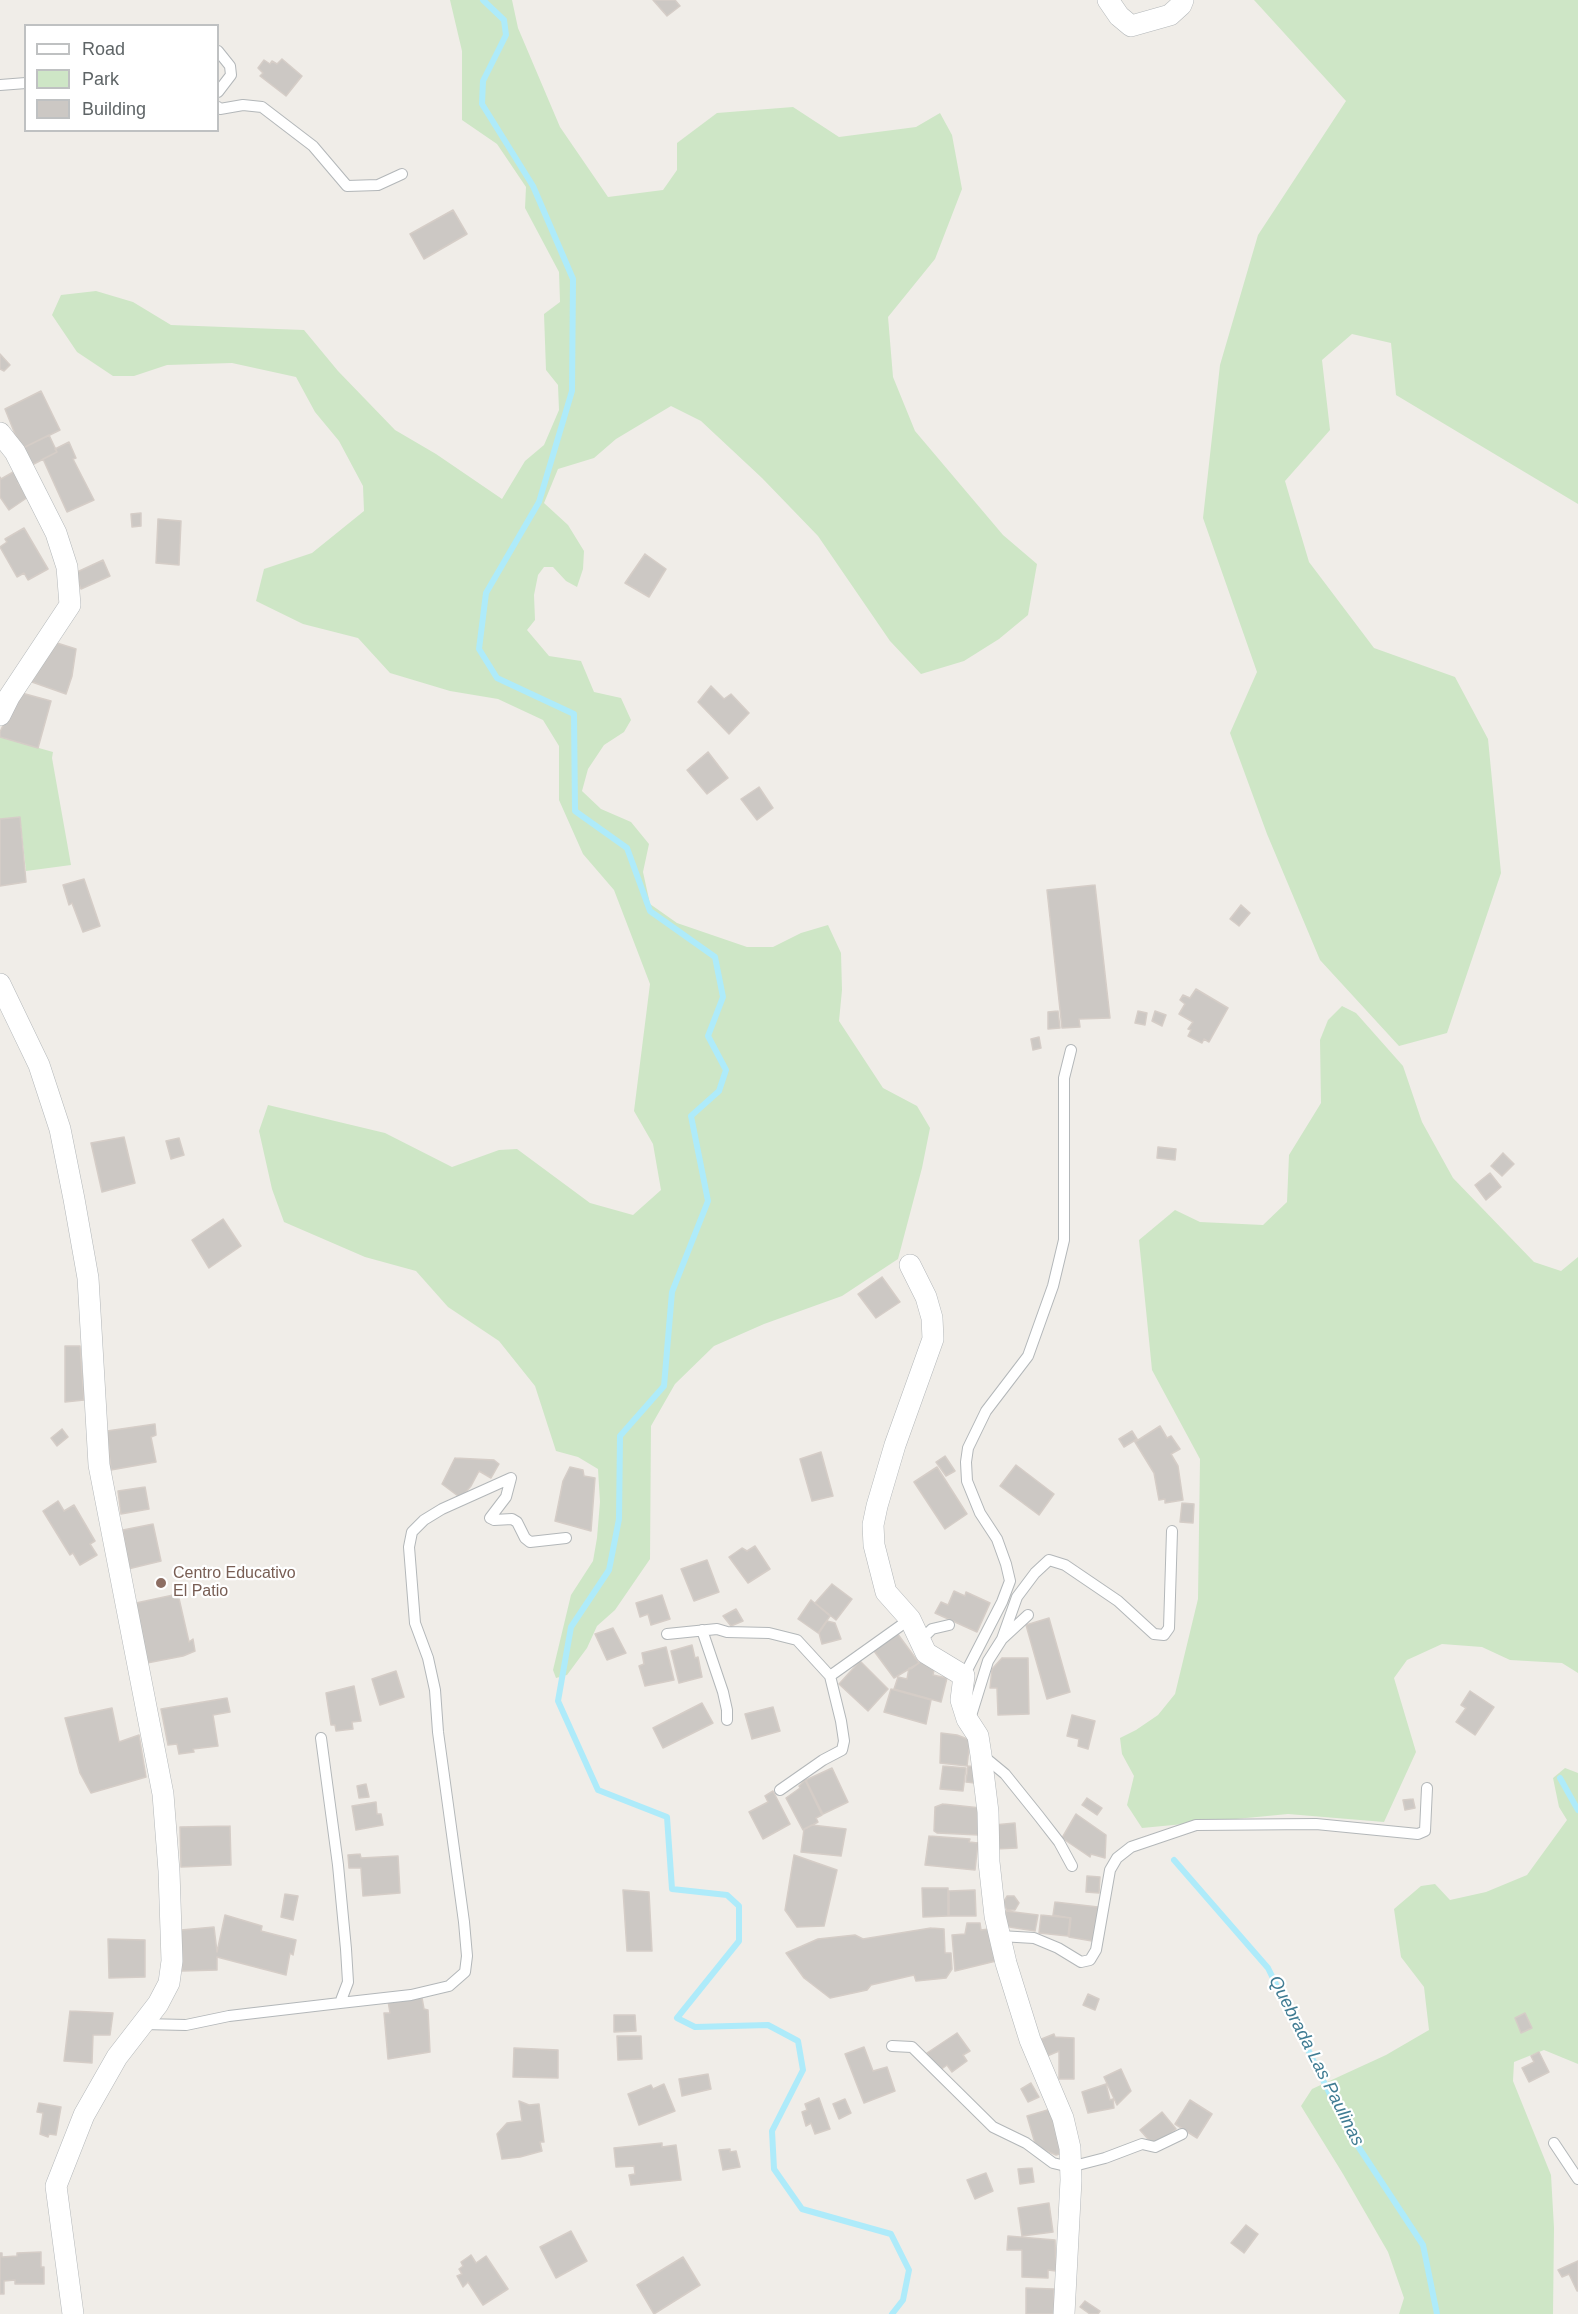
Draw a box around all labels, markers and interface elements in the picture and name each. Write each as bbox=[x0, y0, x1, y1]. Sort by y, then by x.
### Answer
legend bbox=[24, 24, 219, 132]
text: Road bbox=[82, 39, 125, 59]
text: Park bbox=[82, 69, 119, 89]
text: Building bbox=[82, 99, 146, 119]
place label: Centro Educativo El Patio bbox=[173, 1564, 296, 1602]
marker: Centro Educativo El Patio bbox=[154, 1576, 168, 1590]
water label: Quebrada Las Paulinas bbox=[1264, 1972, 1368, 2150]

